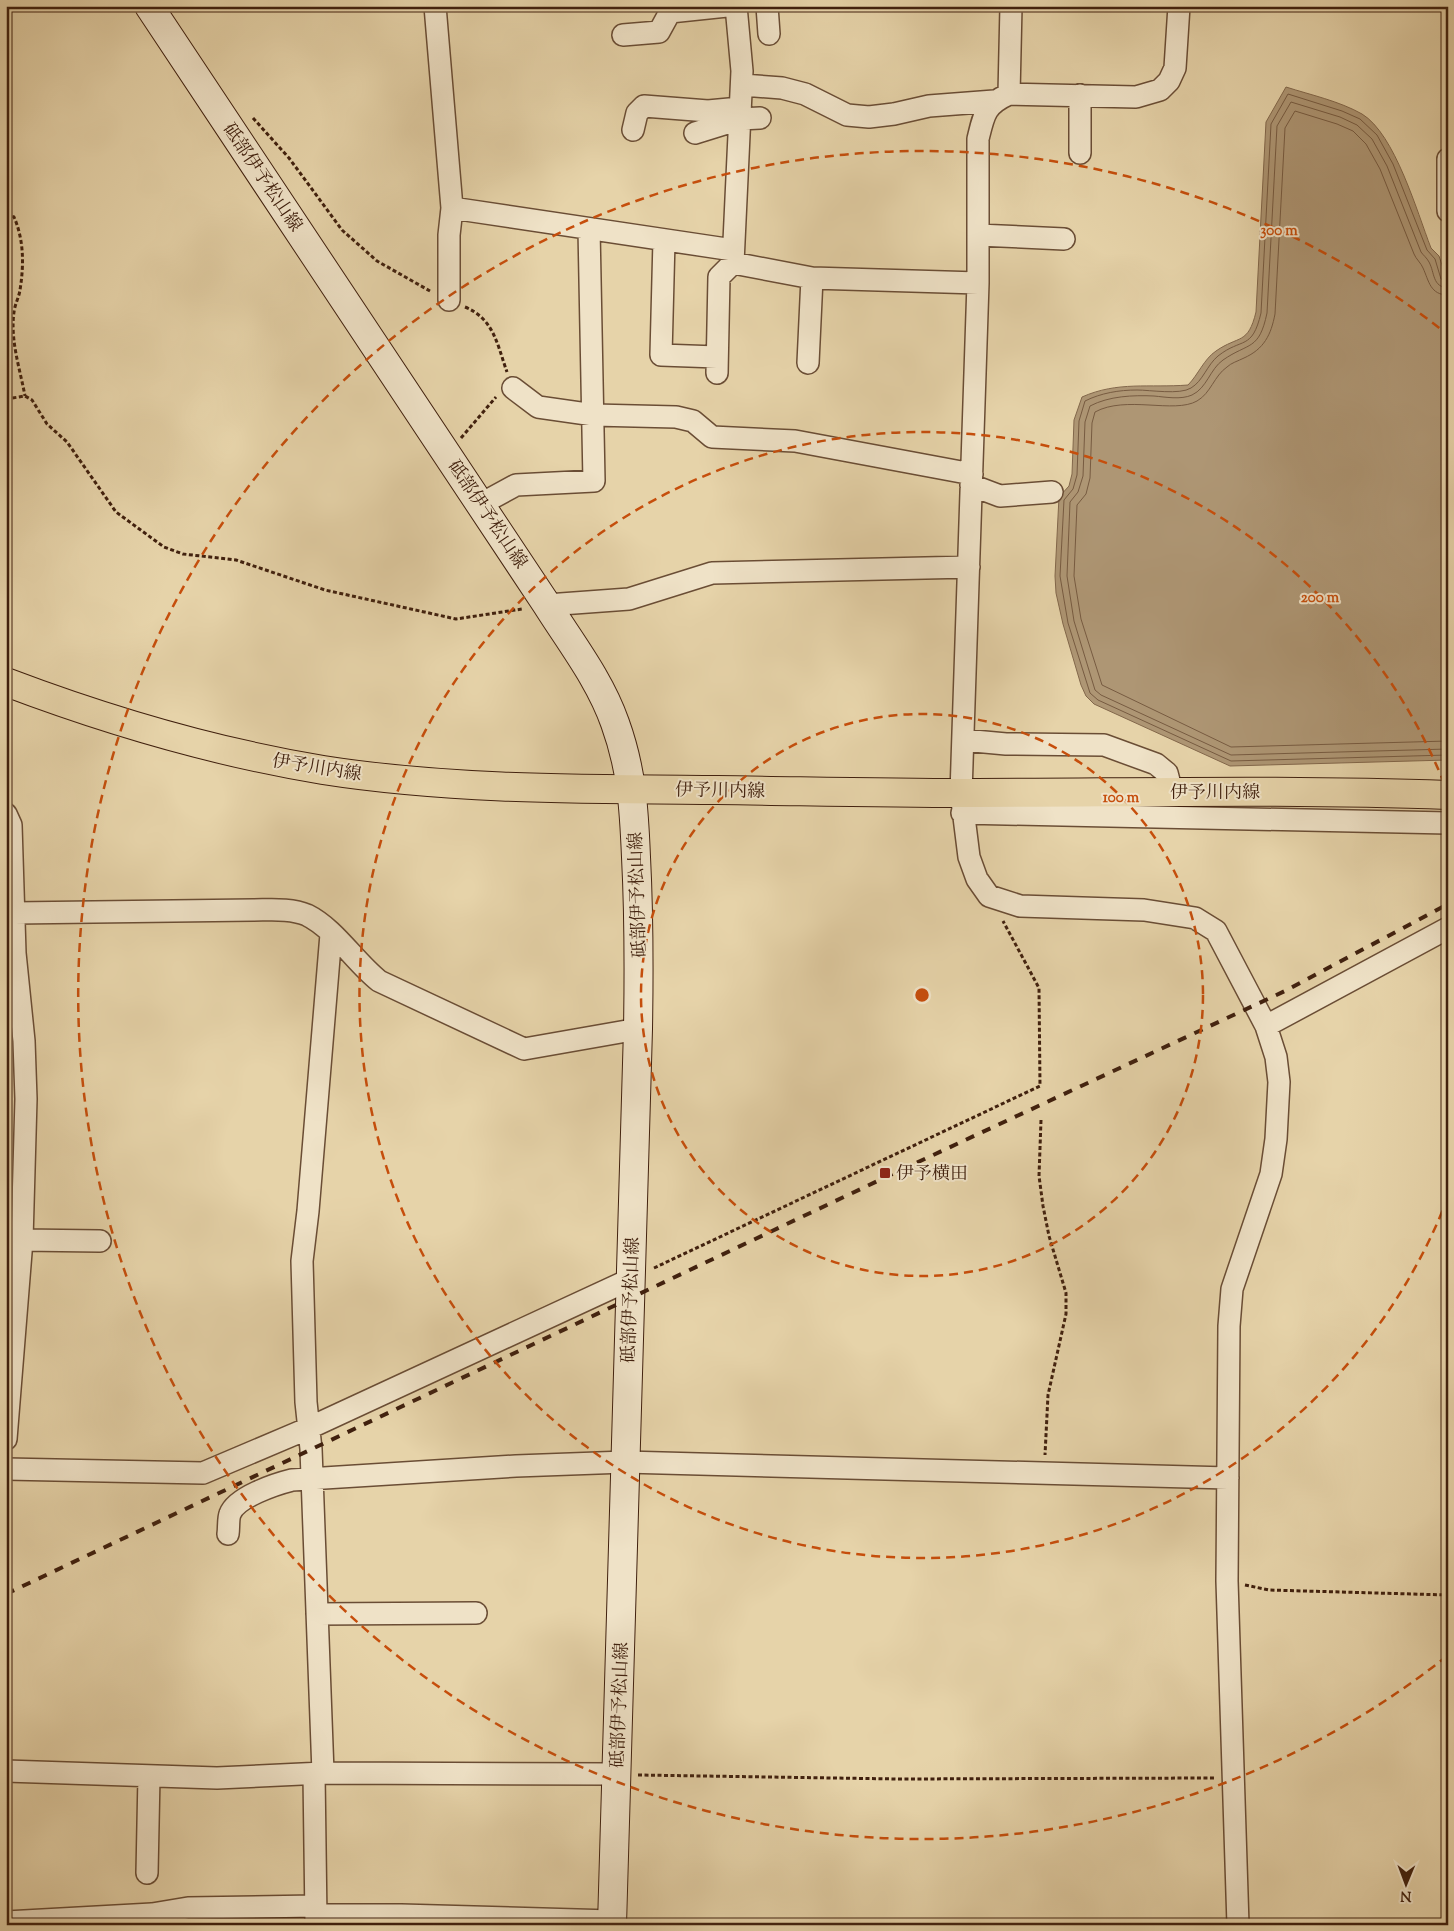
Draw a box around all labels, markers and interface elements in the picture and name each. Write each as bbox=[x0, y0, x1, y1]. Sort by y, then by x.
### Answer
street label: 砥部伊予松山線 bbox=[215, 119, 307, 238]
text: 300 m bbox=[1260, 221, 1298, 242]
street label: 砥部伊予松山線 bbox=[440, 456, 532, 575]
text: 200 m bbox=[1301, 588, 1340, 609]
street label: 伊予川内線 bbox=[270, 749, 363, 789]
street label: 伊予川内線 bbox=[675, 778, 765, 806]
street label: 伊予川内線 bbox=[1170, 781, 1260, 807]
text: 100 m bbox=[1103, 788, 1140, 809]
street label: 砥部伊予松山線 bbox=[624, 832, 654, 958]
centre of rings bbox=[913, 986, 931, 1004]
place label: 伊予横田 bbox=[896, 1162, 968, 1188]
marker: 伊予横田 bbox=[878, 1166, 892, 1180]
street label: 砥部伊予松山線 bbox=[617, 1237, 647, 1363]
street label: 砥部伊予松山線 bbox=[606, 1642, 636, 1768]
north arrow bbox=[1382, 1858, 1432, 1908]
text: N bbox=[1400, 1885, 1412, 1905]

